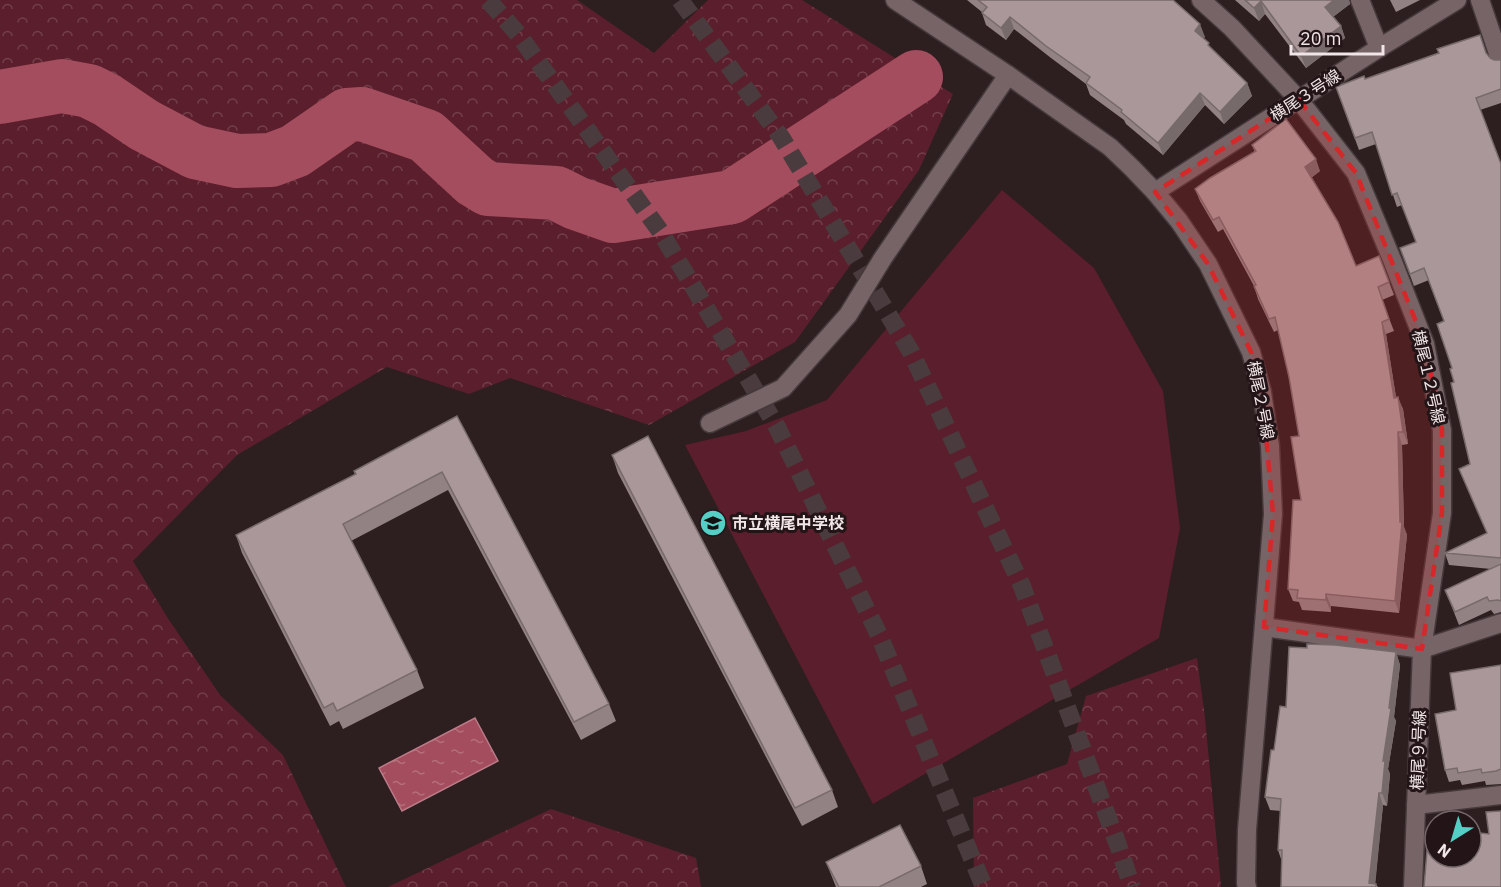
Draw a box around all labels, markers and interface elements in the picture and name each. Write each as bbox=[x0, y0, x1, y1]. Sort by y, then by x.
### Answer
scale bar bbox=[1291, 18, 1382, 56]
text: 20 m bbox=[1300, 27, 1342, 50]
street label: 横尾３号線 bbox=[1266, 65, 1344, 125]
street label: 横尾１２号線 bbox=[1408, 328, 1450, 426]
street label: 横尾２号線 bbox=[1244, 359, 1278, 441]
school or university icon: 市立横尾中学校 bbox=[698, 508, 728, 538]
place label: 市立横尾中学校 bbox=[732, 513, 844, 533]
street label: 横尾９号線 bbox=[1407, 710, 1429, 790]
north arrow bbox=[1423, 809, 1483, 869]
text: N bbox=[1433, 840, 1455, 862]

